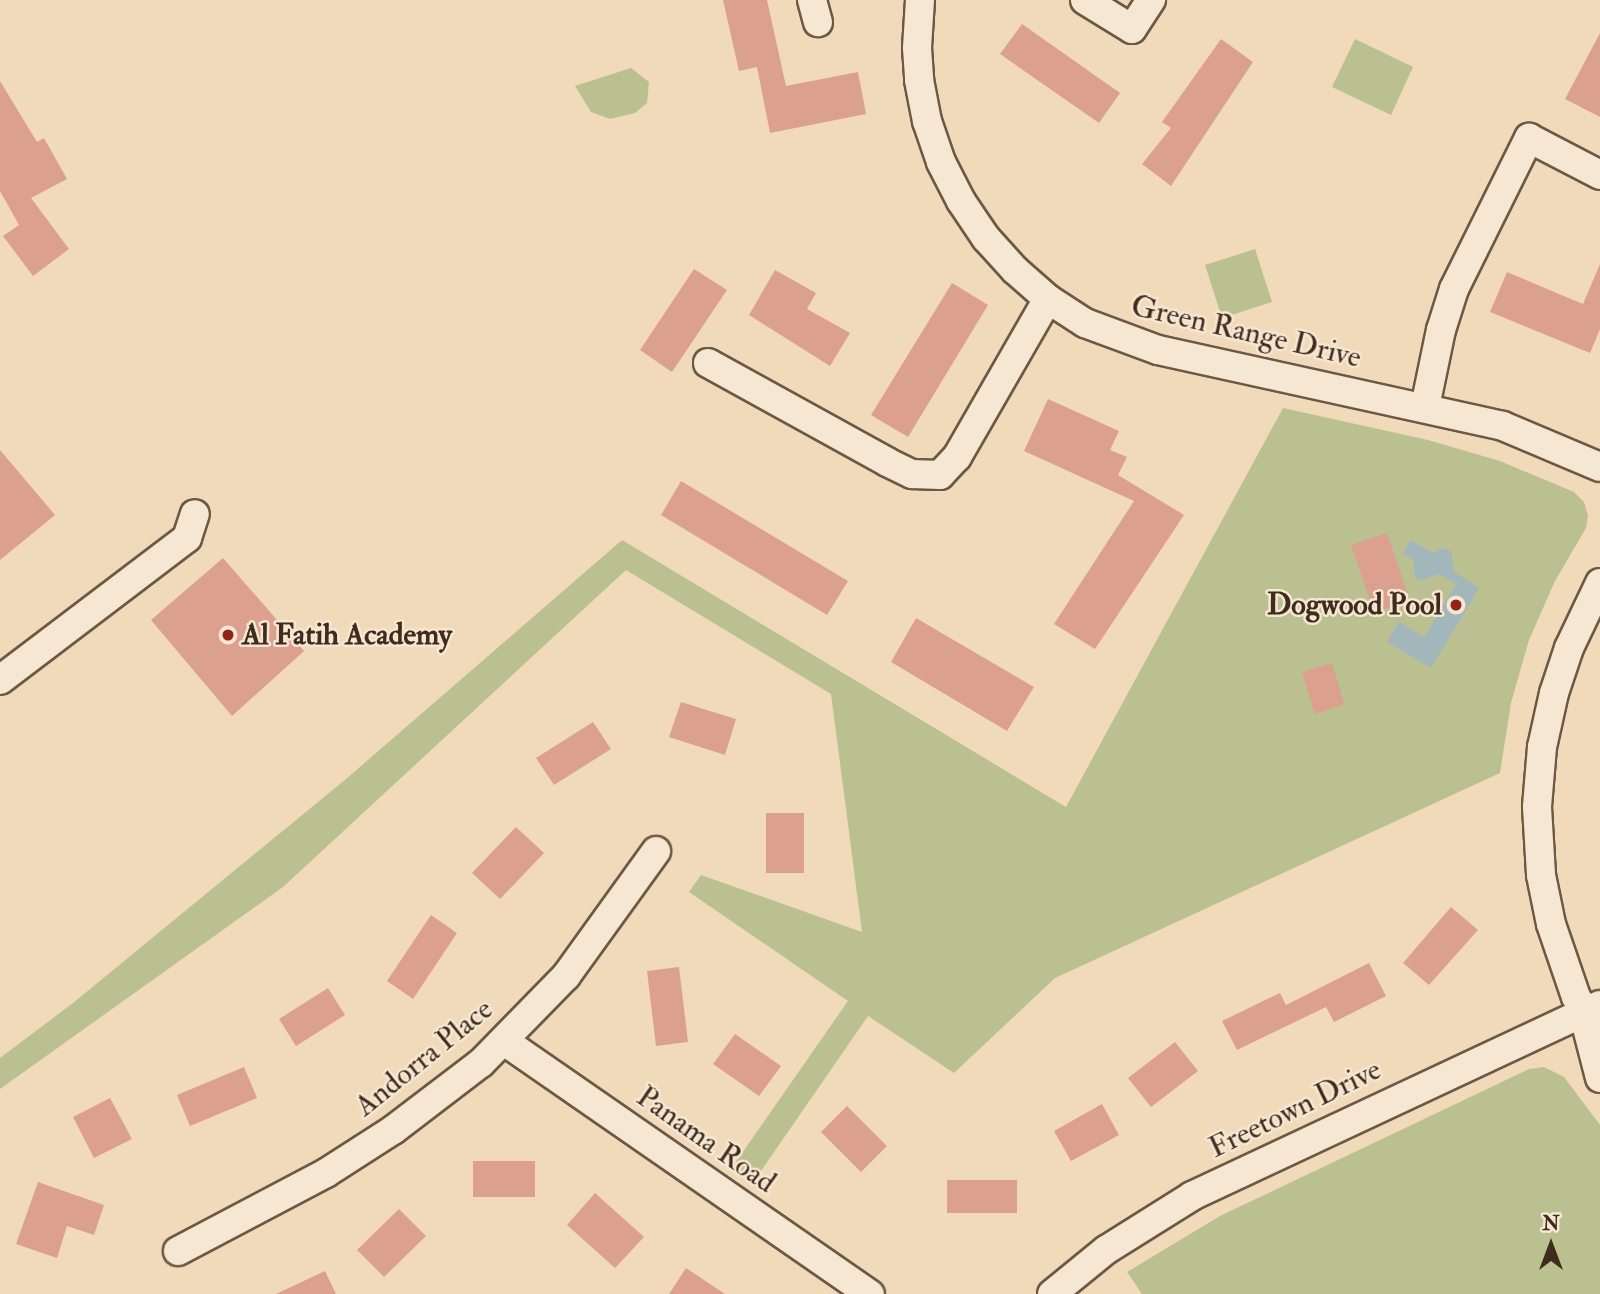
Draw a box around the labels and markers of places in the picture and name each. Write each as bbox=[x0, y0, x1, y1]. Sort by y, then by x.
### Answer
place label: Dogwood Pool bbox=[1267, 587, 1442, 623]
marker: Dogwood Pool bbox=[1448, 597, 1464, 613]
place label: Al Fatih Academy bbox=[242, 617, 452, 653]
marker: Al Fatih Academy bbox=[220, 627, 236, 643]

